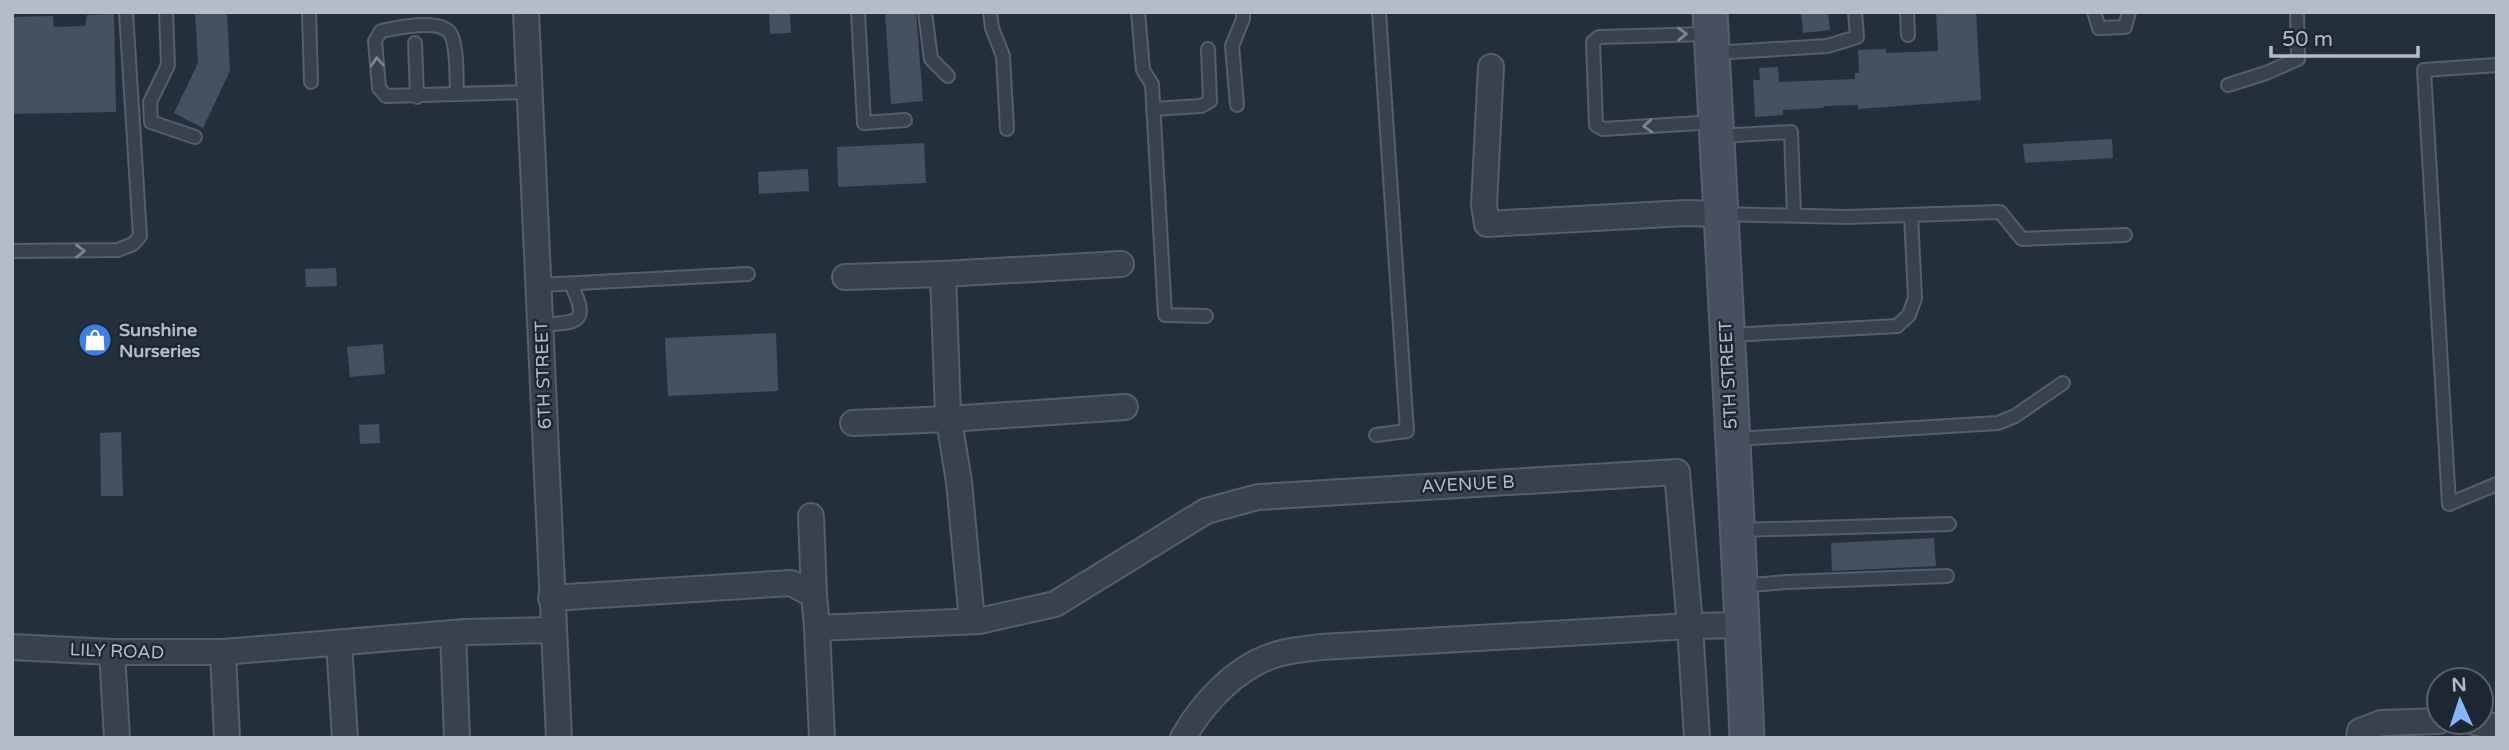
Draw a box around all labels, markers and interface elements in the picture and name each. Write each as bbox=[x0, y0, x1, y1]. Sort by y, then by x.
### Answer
scale bar bbox=[2271, 14, 2418, 58]
one-way arrow bbox=[1677, 27, 1688, 42]
text: 50 m bbox=[2282, 27, 2333, 52]
one-way arrow bbox=[370, 56, 385, 67]
one-way arrow bbox=[1642, 118, 1653, 133]
one-way arrow bbox=[75, 243, 86, 258]
place label: Sunshine Nurseries bbox=[119, 319, 200, 362]
street label: 6TH STREET bbox=[530, 320, 556, 430]
street label: 5TH STREET bbox=[1714, 320, 1742, 430]
shop icon: Sunshine Nurseries bbox=[76, 321, 114, 359]
street label: AVENUE B bbox=[1421, 471, 1515, 497]
street label: LILY ROAD bbox=[69, 638, 165, 664]
north arrow bbox=[2425, 666, 2495, 736]
text: N bbox=[2451, 674, 2467, 696]

